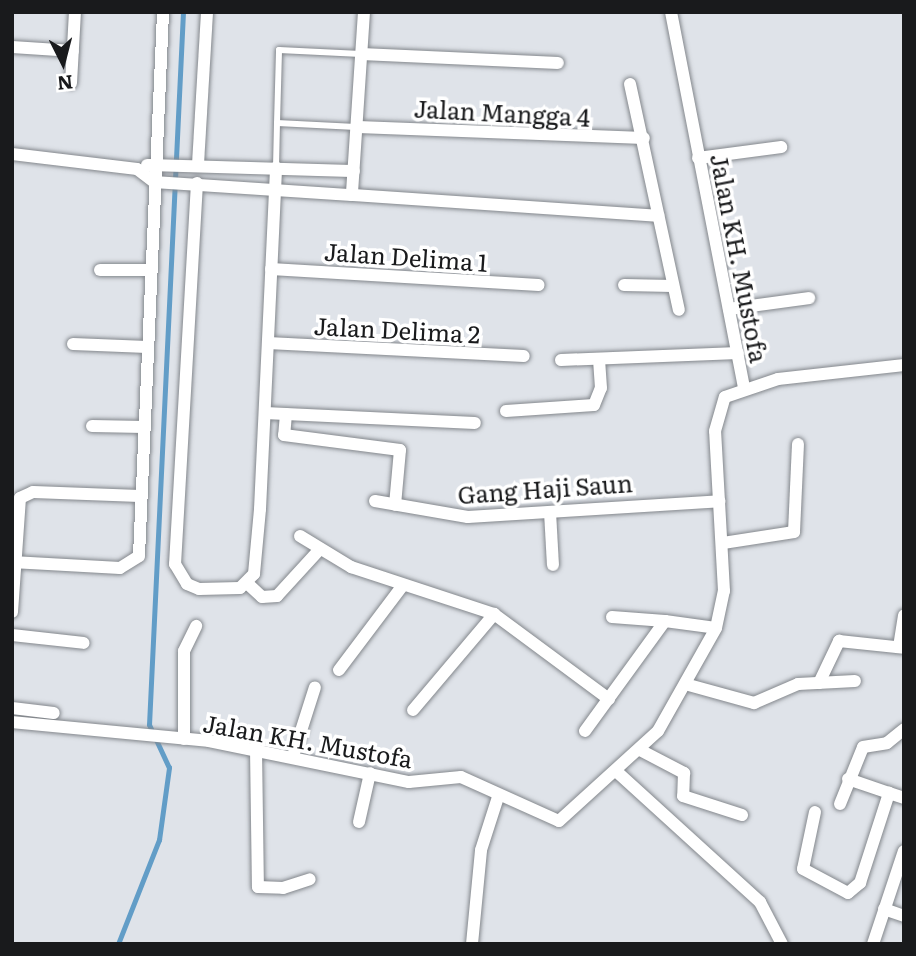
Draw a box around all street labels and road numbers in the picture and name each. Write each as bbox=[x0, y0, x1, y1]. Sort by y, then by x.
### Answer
street label: Jalan Mangga 4 bbox=[413, 93, 591, 131]
street label: Jalan KH. Mustofa bbox=[706, 151, 774, 365]
street label: Jalan Delima 1 bbox=[323, 236, 489, 276]
street label: Jalan Delima 2 bbox=[313, 310, 481, 348]
street label: Gang Haji Saun bbox=[457, 468, 633, 508]
street label: Jalan KH. Mustofa bbox=[201, 707, 415, 773]

